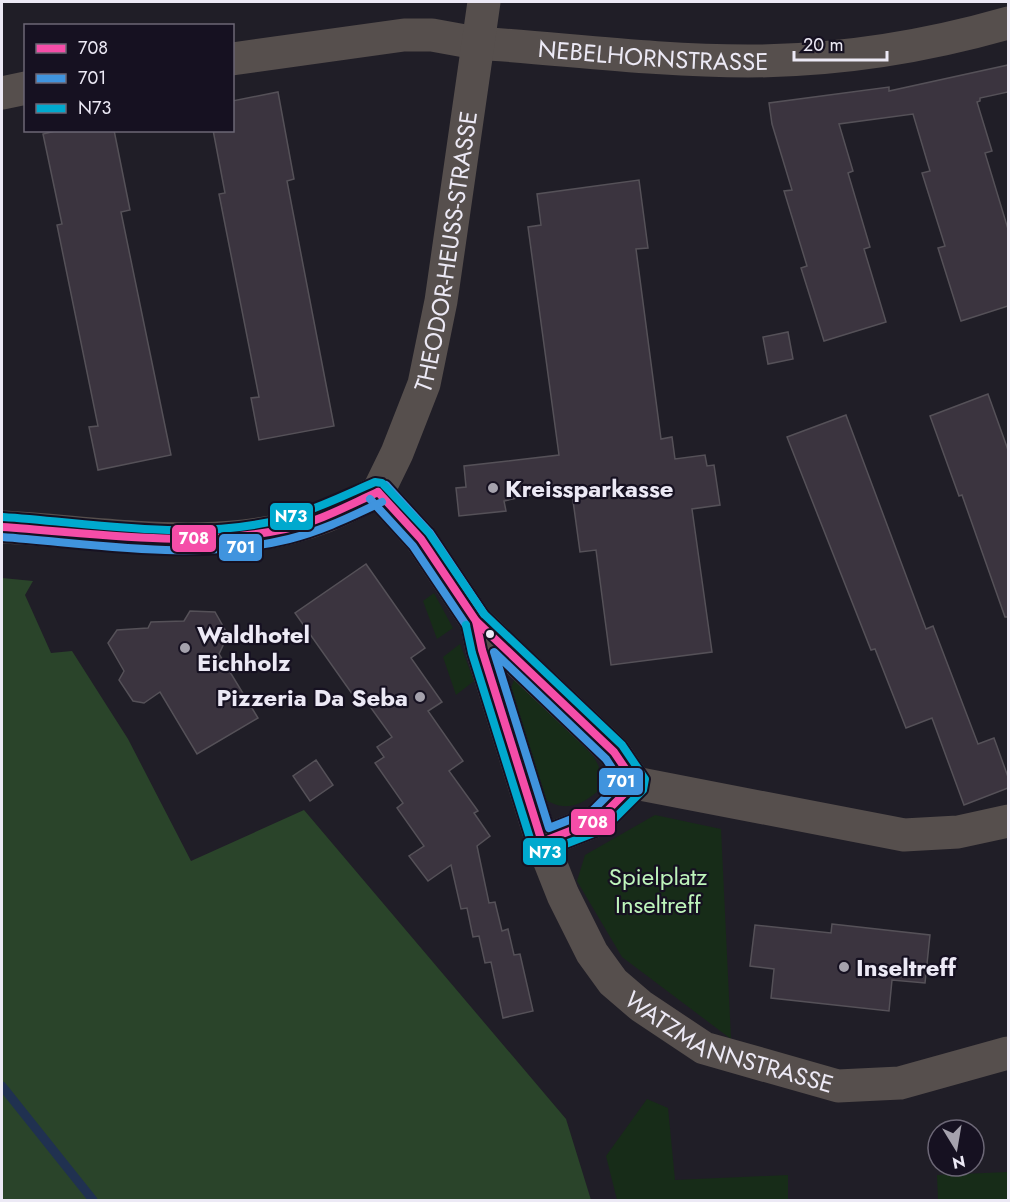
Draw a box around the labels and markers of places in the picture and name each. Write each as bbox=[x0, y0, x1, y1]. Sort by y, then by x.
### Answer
place label: Kreissparkasse bbox=[505, 471, 674, 506]
marker: Kreissparkasse bbox=[486, 481, 500, 495]
place label: Waldhotel Eichholz bbox=[197, 617, 310, 680]
unlabelled marker bbox=[484, 628, 496, 640]
marker: Waldhotel Eichholz bbox=[178, 641, 192, 655]
place label: Pizzeria Da Seba bbox=[216, 680, 408, 715]
marker: Pizzeria Da Seba bbox=[413, 690, 427, 704]
place label: Inseltreff bbox=[856, 950, 958, 985]
marker: Inseltreff bbox=[837, 960, 851, 974]

